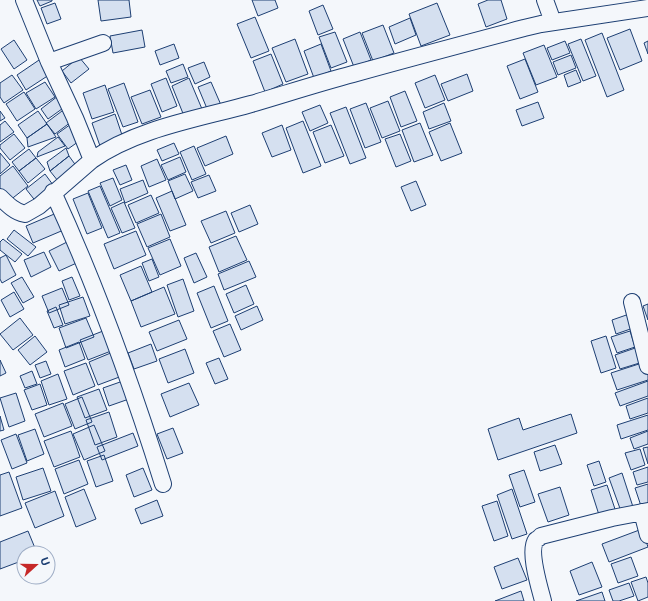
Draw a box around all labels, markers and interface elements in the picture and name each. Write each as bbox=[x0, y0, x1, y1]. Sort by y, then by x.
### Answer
north arrow bbox=[16, 545, 56, 585]
text: U bbox=[37, 555, 54, 568]

